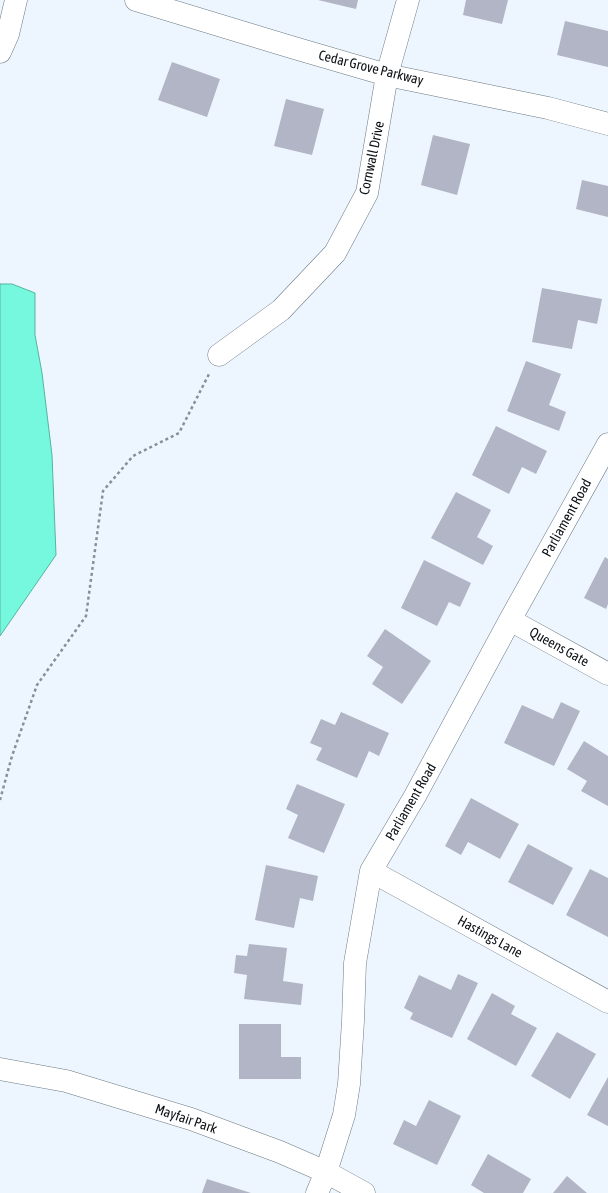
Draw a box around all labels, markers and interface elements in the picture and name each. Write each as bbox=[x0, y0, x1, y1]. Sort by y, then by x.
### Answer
street label: Cedar Grove Parkway bbox=[317, 47, 425, 89]
street label: Cornwall Drive bbox=[356, 120, 388, 196]
street label: Parliament Road bbox=[539, 476, 595, 560]
street label: Queens Gate bbox=[526, 624, 592, 670]
street label: Parliament Road bbox=[382, 760, 440, 844]
street label: Hastings Lane bbox=[455, 912, 525, 962]
street label: Mayfair Park bbox=[153, 1101, 219, 1137]

